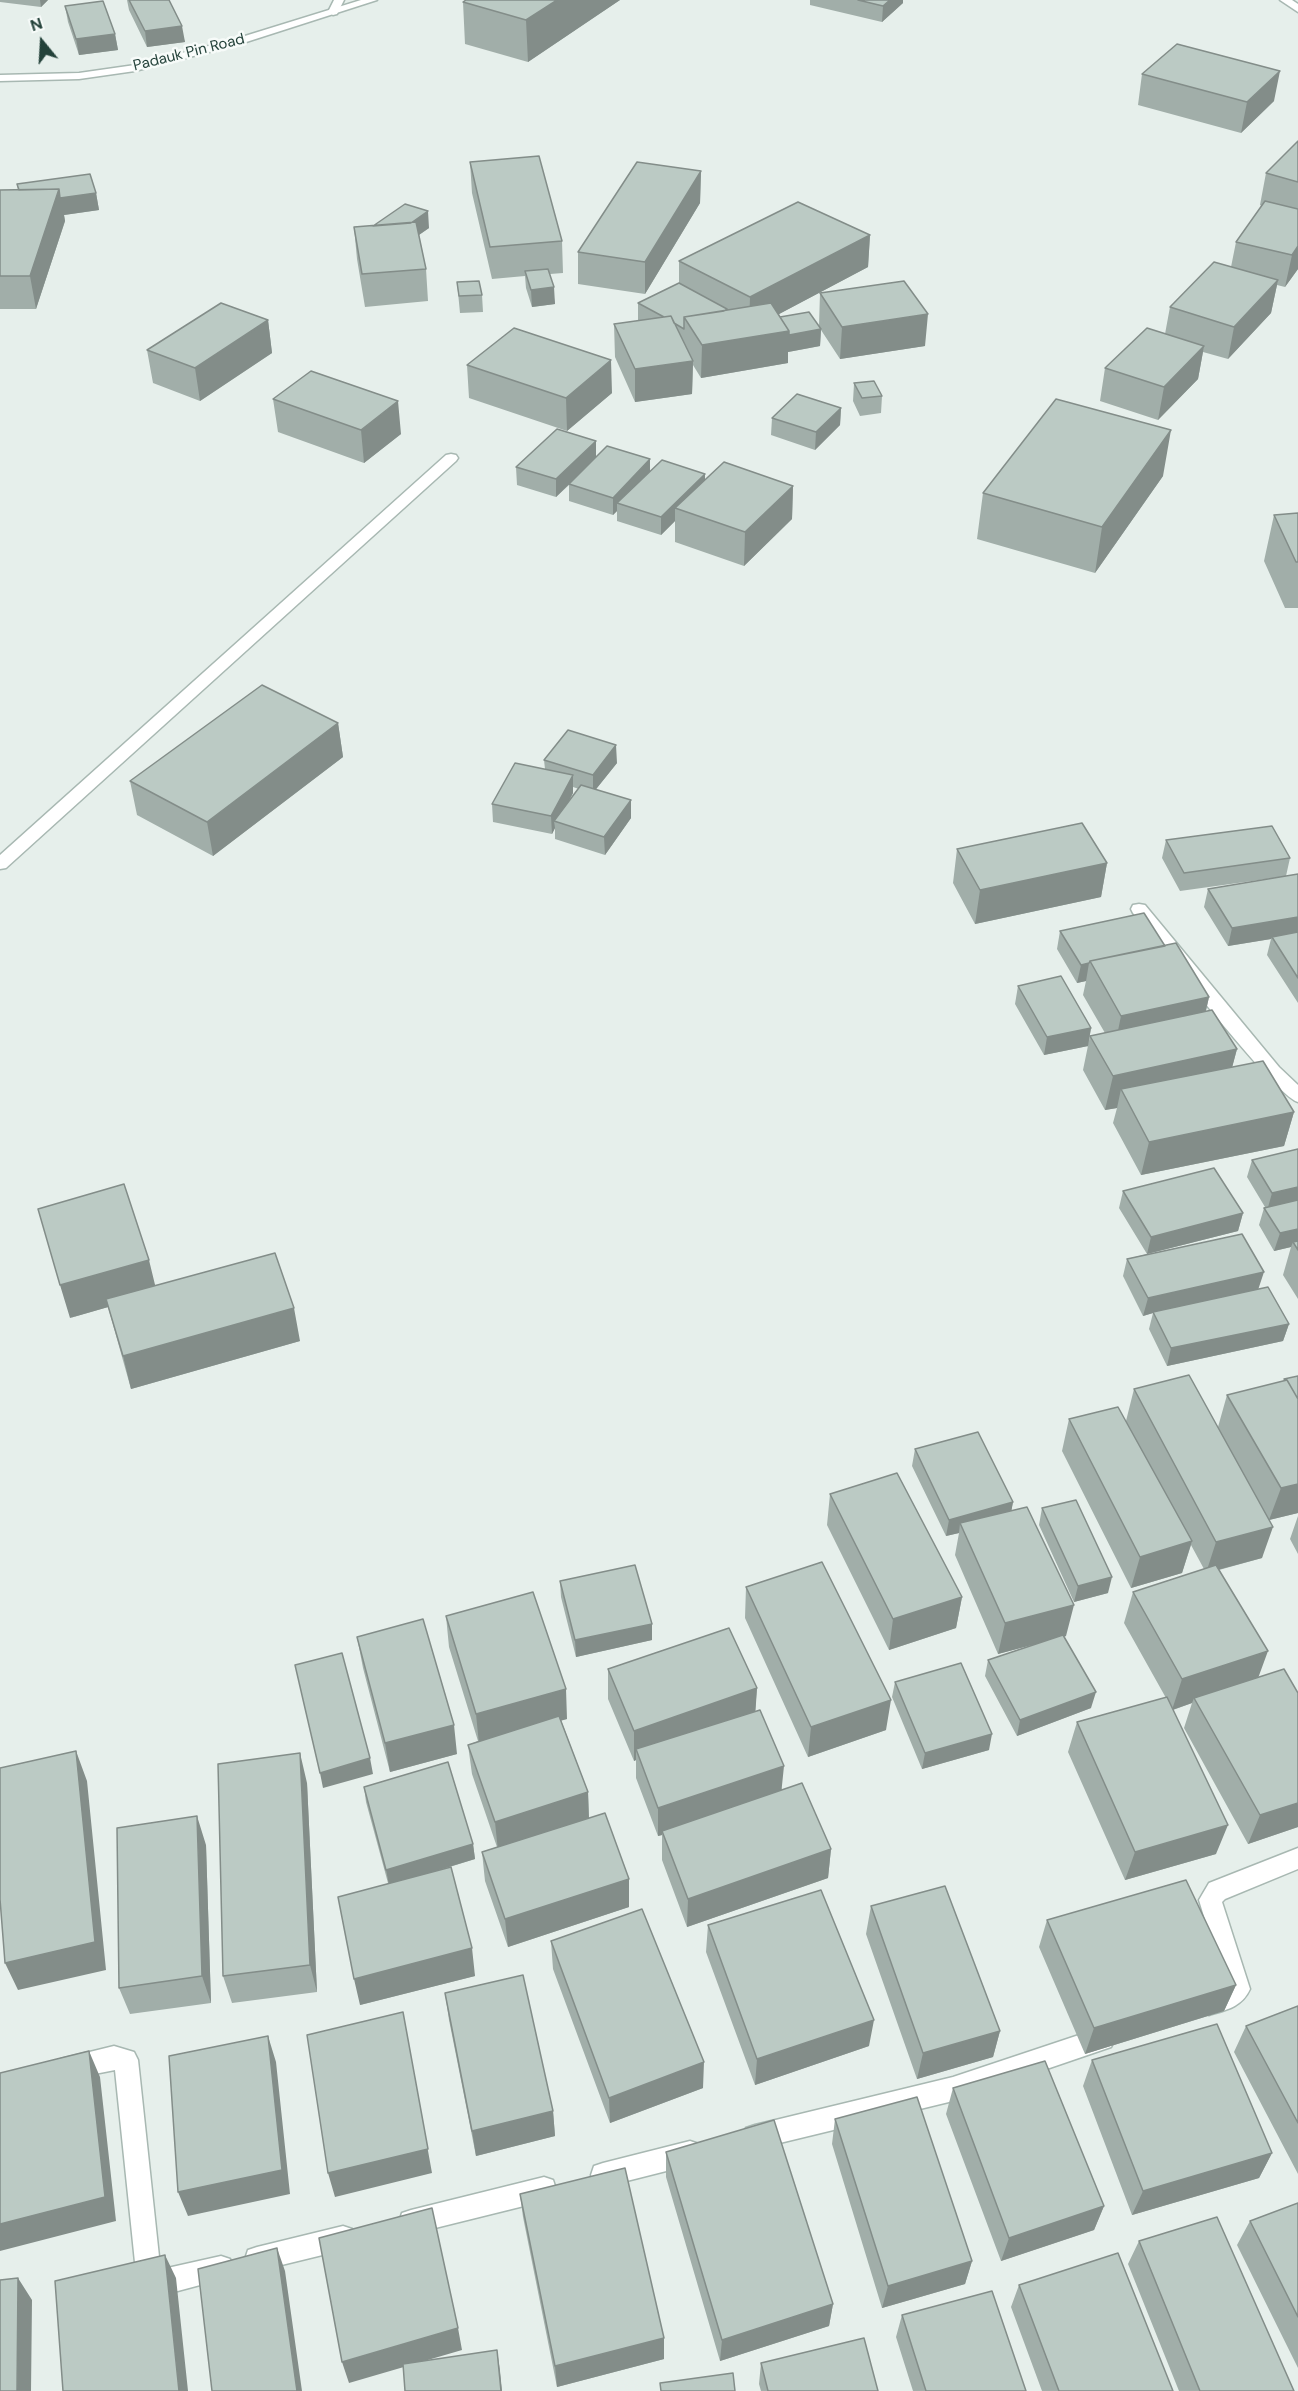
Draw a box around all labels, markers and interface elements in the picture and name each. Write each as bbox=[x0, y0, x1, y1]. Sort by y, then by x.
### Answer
north arrow bbox=[12, 12, 72, 72]
text: N bbox=[27, 13, 45, 36]
street label: Padauk Pin Road bbox=[131, 30, 247, 76]

